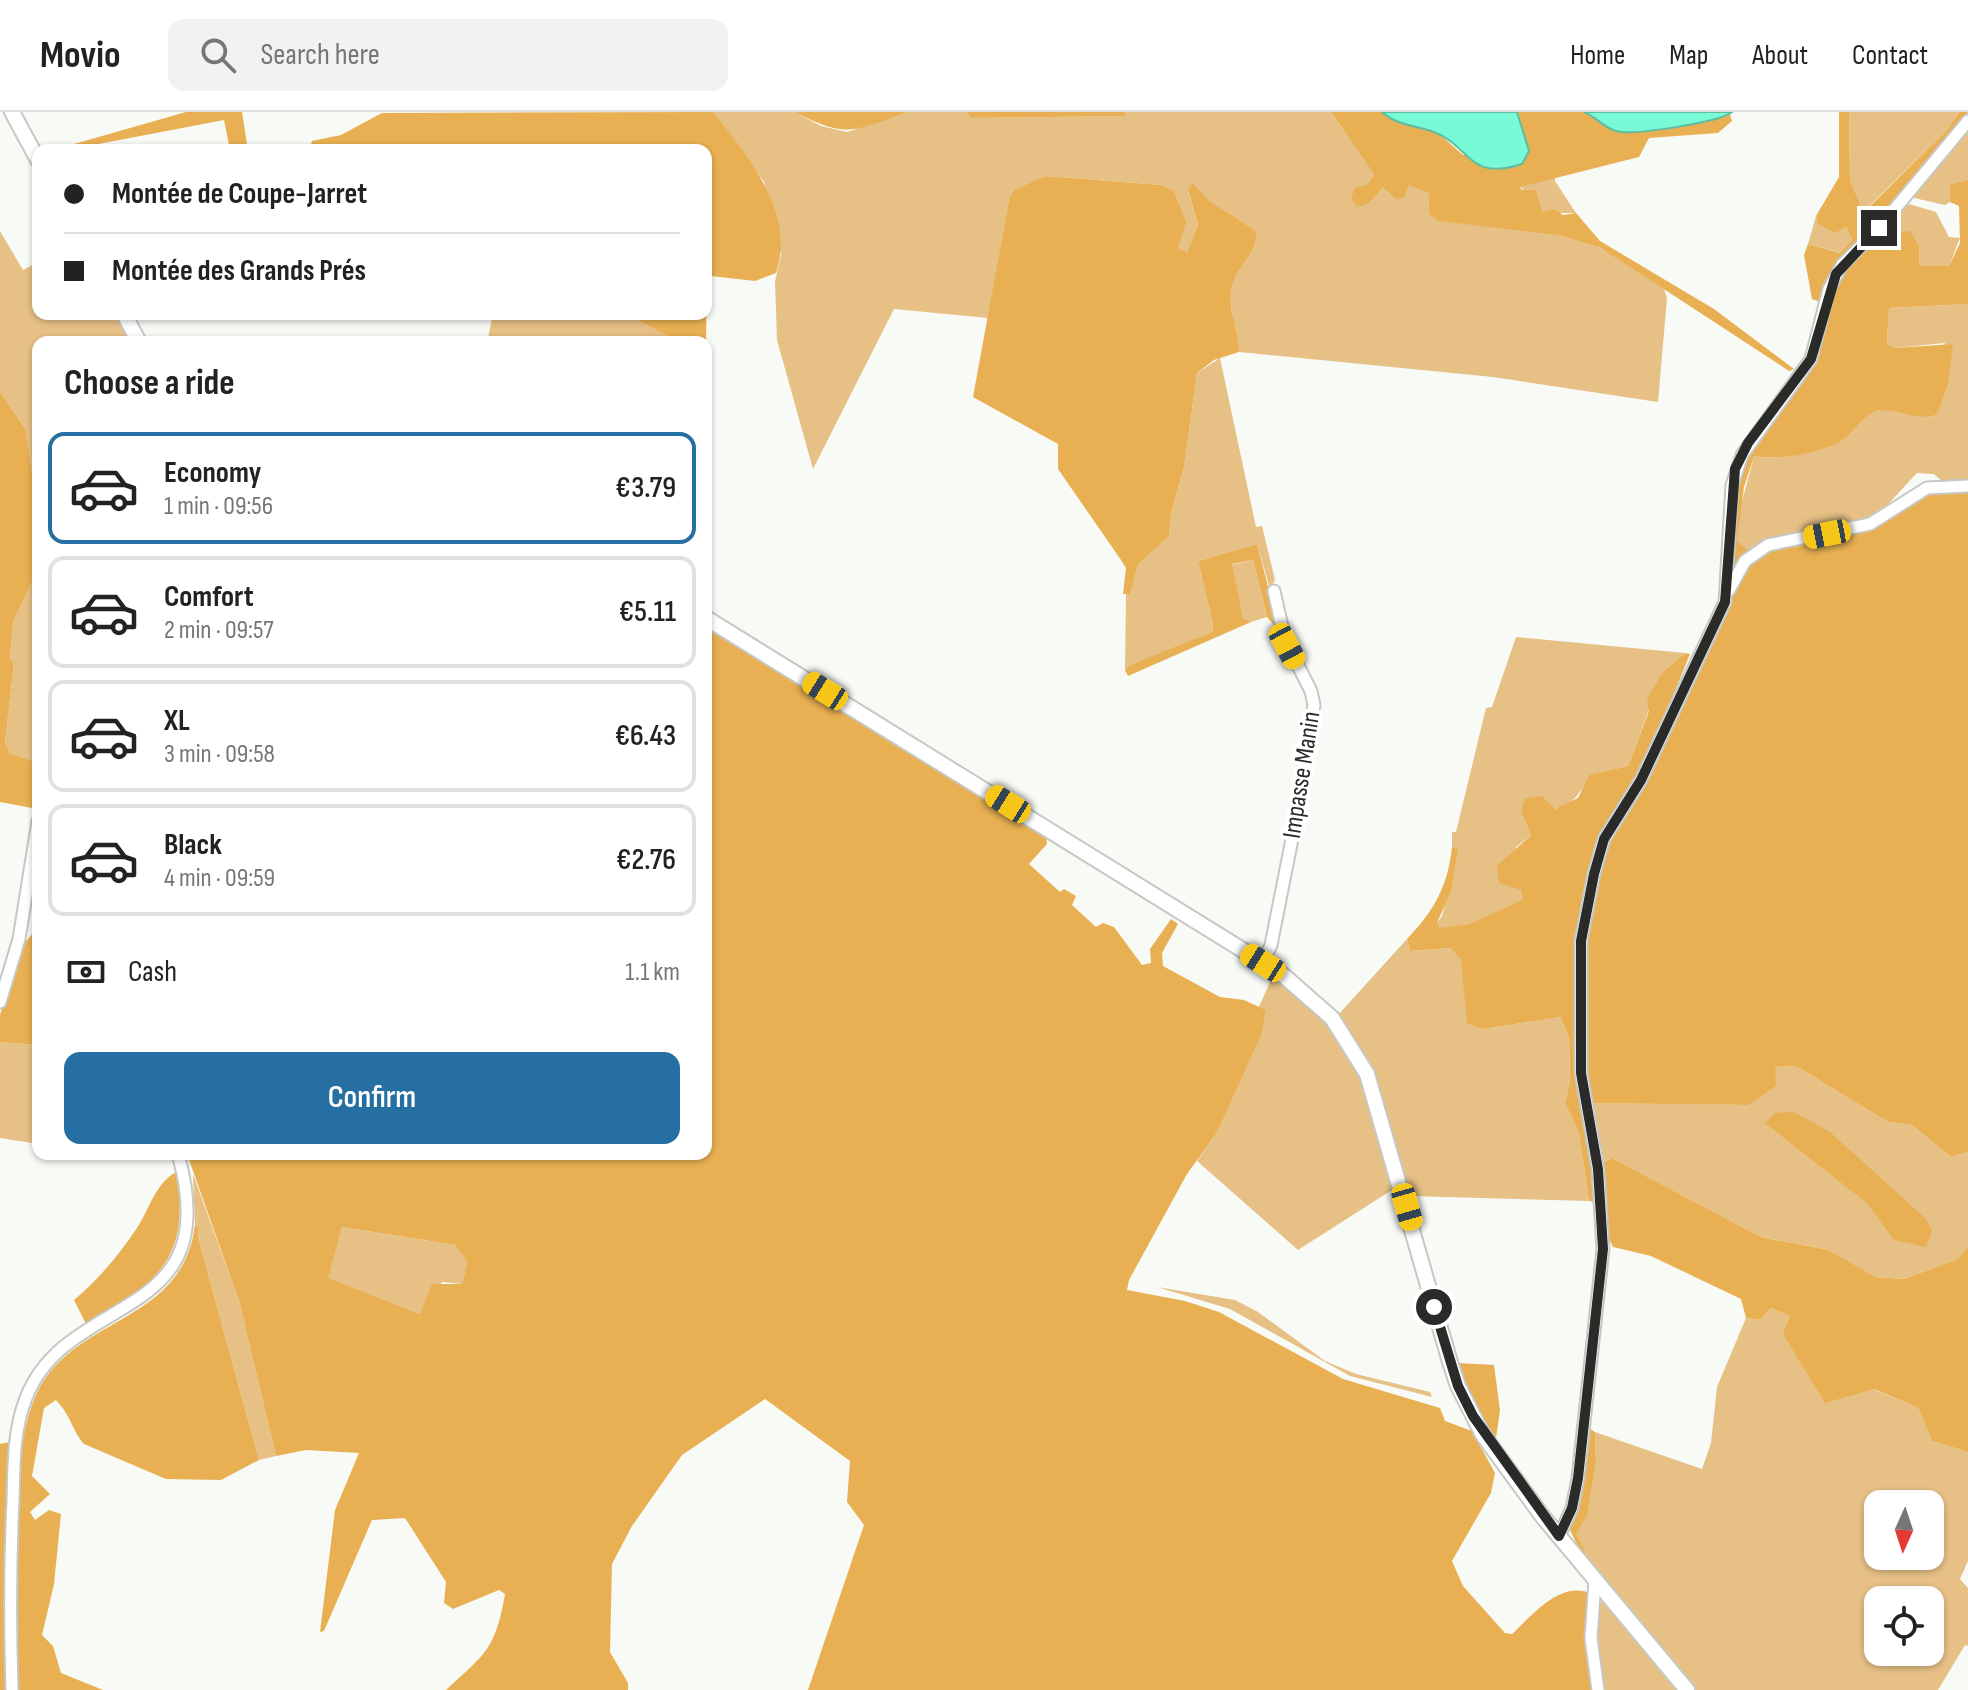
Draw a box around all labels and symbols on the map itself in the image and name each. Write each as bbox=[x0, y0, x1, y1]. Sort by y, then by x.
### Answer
route end bbox=[1861, 210, 1897, 246]
car bbox=[1801, 518, 1853, 550]
car bbox=[1265, 619, 1309, 673]
car bbox=[798, 668, 852, 714]
street label: Impasse Manin bbox=[1277, 709, 1327, 841]
car bbox=[981, 781, 1035, 827]
car bbox=[1236, 940, 1290, 986]
car bbox=[1389, 1181, 1425, 1233]
route start bbox=[1416, 1289, 1452, 1325]
north arrow bbox=[1864, 1490, 1944, 1570]

